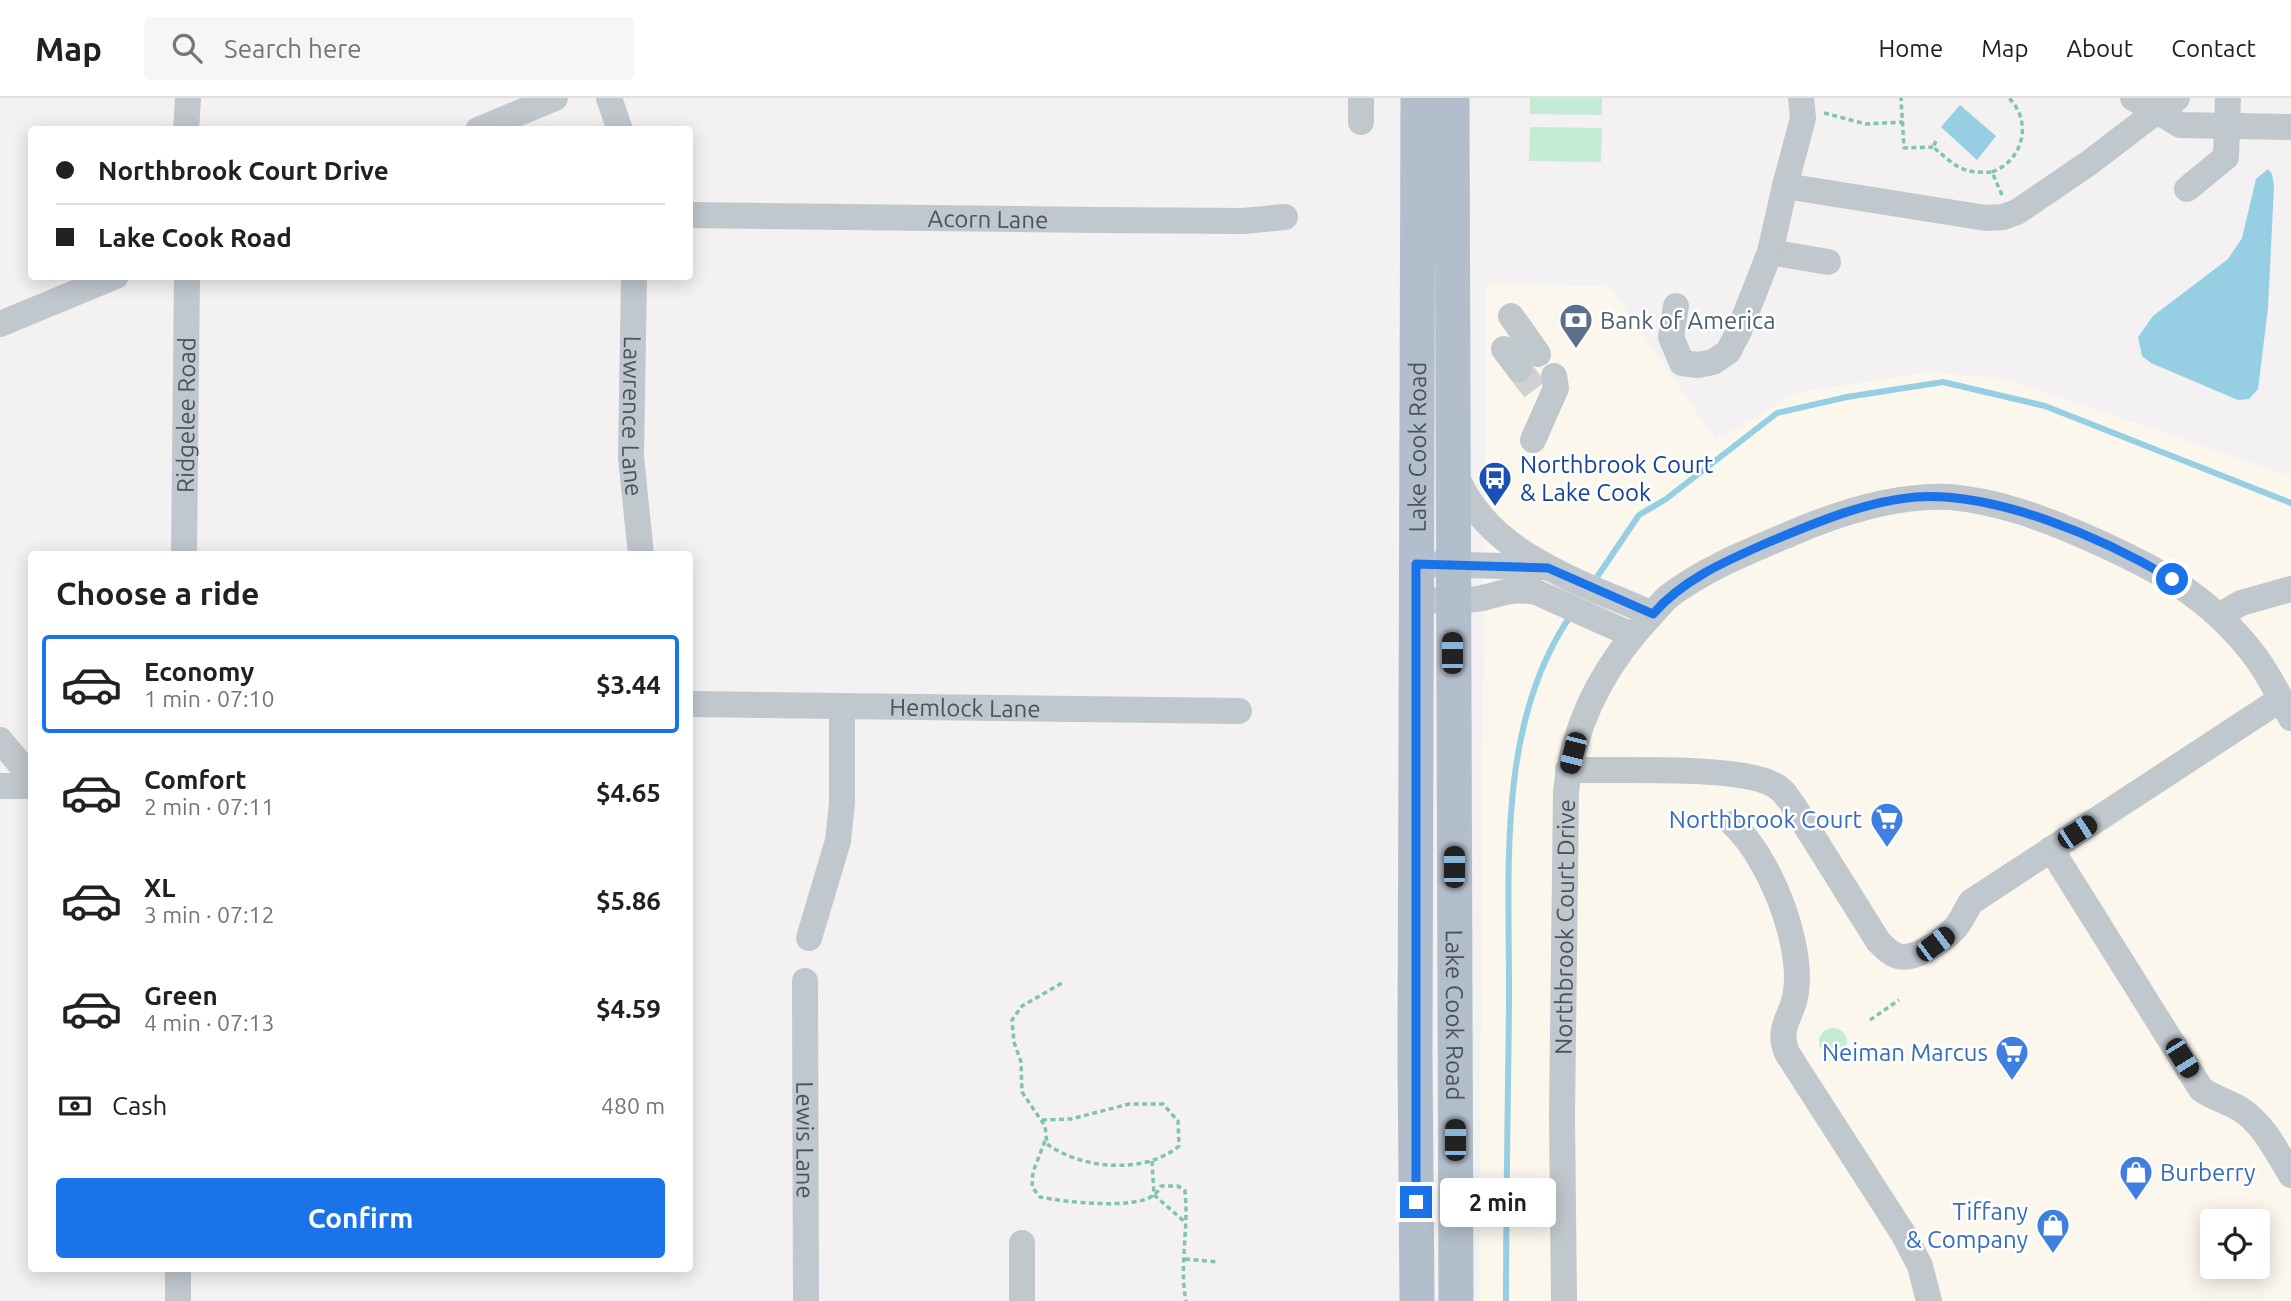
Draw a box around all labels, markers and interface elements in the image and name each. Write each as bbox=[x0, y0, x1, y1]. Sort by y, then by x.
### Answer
search box bbox=[144, 17, 634, 80]
icon: search bbox=[168, 29, 206, 67]
text: Map bbox=[35, 30, 102, 67]
text: Search here bbox=[224, 34, 362, 63]
text: Home bbox=[1878, 35, 1943, 62]
text: Map bbox=[1981, 35, 2028, 62]
text: About bbox=[2066, 35, 2133, 62]
text: Contact bbox=[2171, 35, 2256, 62]
text: Northbrook Court Drive bbox=[98, 156, 389, 185]
street label: Acorn Lane bbox=[928, 204, 1048, 233]
text: Lake Cook Road bbox=[98, 223, 292, 252]
bank icon: Bank of America bbox=[1557, 301, 1595, 350]
place label: Bank of America bbox=[1600, 307, 1776, 334]
street label: Lawrence Lane bbox=[618, 335, 648, 497]
street label: Ridgelee Road bbox=[171, 337, 200, 493]
street label: Lake Cook Road bbox=[1403, 362, 1431, 532]
place label: Northbrook Court & Lake Cook bbox=[1520, 451, 1714, 506]
bus stop icon: Northbrook Court & Lake Cook bbox=[1476, 459, 1514, 508]
route start bbox=[2156, 563, 2188, 595]
text: Choose a ride bbox=[56, 575, 259, 611]
car bbox=[1442, 632, 1463, 674]
icon: car bbox=[60, 653, 123, 716]
text: Economy bbox=[144, 657, 254, 686]
text: $3.44 bbox=[596, 670, 661, 699]
text: 1 min · 07:10 bbox=[144, 686, 275, 711]
street label: Hemlock Lane bbox=[889, 693, 1041, 722]
car bbox=[1558, 730, 1589, 776]
icon: car bbox=[60, 761, 123, 824]
text: Comfort bbox=[144, 765, 247, 794]
text: $4.65 bbox=[596, 778, 661, 807]
text: 2 min · 07:11 bbox=[144, 794, 275, 819]
street label: Northbrook Court Drive bbox=[1549, 799, 1579, 1055]
supermarket icon: Northbrook Court bbox=[1868, 800, 1906, 849]
place label: Northbrook Court bbox=[1669, 806, 1863, 833]
car bbox=[2054, 812, 2101, 852]
car bbox=[1444, 846, 1465, 888]
icon: car bbox=[60, 869, 123, 932]
text: XL bbox=[144, 873, 175, 902]
text: $5.86 bbox=[596, 886, 661, 915]
text: 3 min · 07:12 bbox=[144, 902, 275, 927]
car bbox=[1912, 923, 1959, 965]
street label: Lake Cook Road bbox=[1441, 930, 1469, 1100]
icon: car bbox=[60, 977, 123, 1040]
text: Green bbox=[144, 981, 218, 1010]
text: $4.59 bbox=[596, 994, 661, 1023]
text: 4 min · 07:13 bbox=[144, 1010, 275, 1035]
supermarket icon: Neiman Marcus bbox=[1993, 1033, 2031, 1082]
car bbox=[2162, 1035, 2203, 1081]
place label: Neiman Marcus bbox=[1822, 1039, 1988, 1066]
street label: Lewis Lane bbox=[792, 1081, 819, 1199]
icon: cash bbox=[56, 1087, 94, 1125]
text: Cash bbox=[112, 1091, 167, 1120]
text: 480 m bbox=[601, 1093, 665, 1118]
car bbox=[1445, 1119, 1466, 1161]
shop icon: Burberry bbox=[2117, 1153, 2155, 1202]
place label: Burberry bbox=[2160, 1159, 2256, 1186]
button: Confirm bbox=[56, 1178, 665, 1258]
callout: 2 min bbox=[1440, 1178, 1556, 1226]
route end bbox=[1400, 1186, 1432, 1218]
text: 2 min bbox=[1469, 1190, 1527, 1215]
place label: Tiffany & Company bbox=[1906, 1198, 2028, 1253]
shop icon: Tiffany & Company bbox=[2034, 1206, 2072, 1255]
map controls bbox=[2200, 1209, 2270, 1279]
button: locate bbox=[2200, 1209, 2270, 1279]

